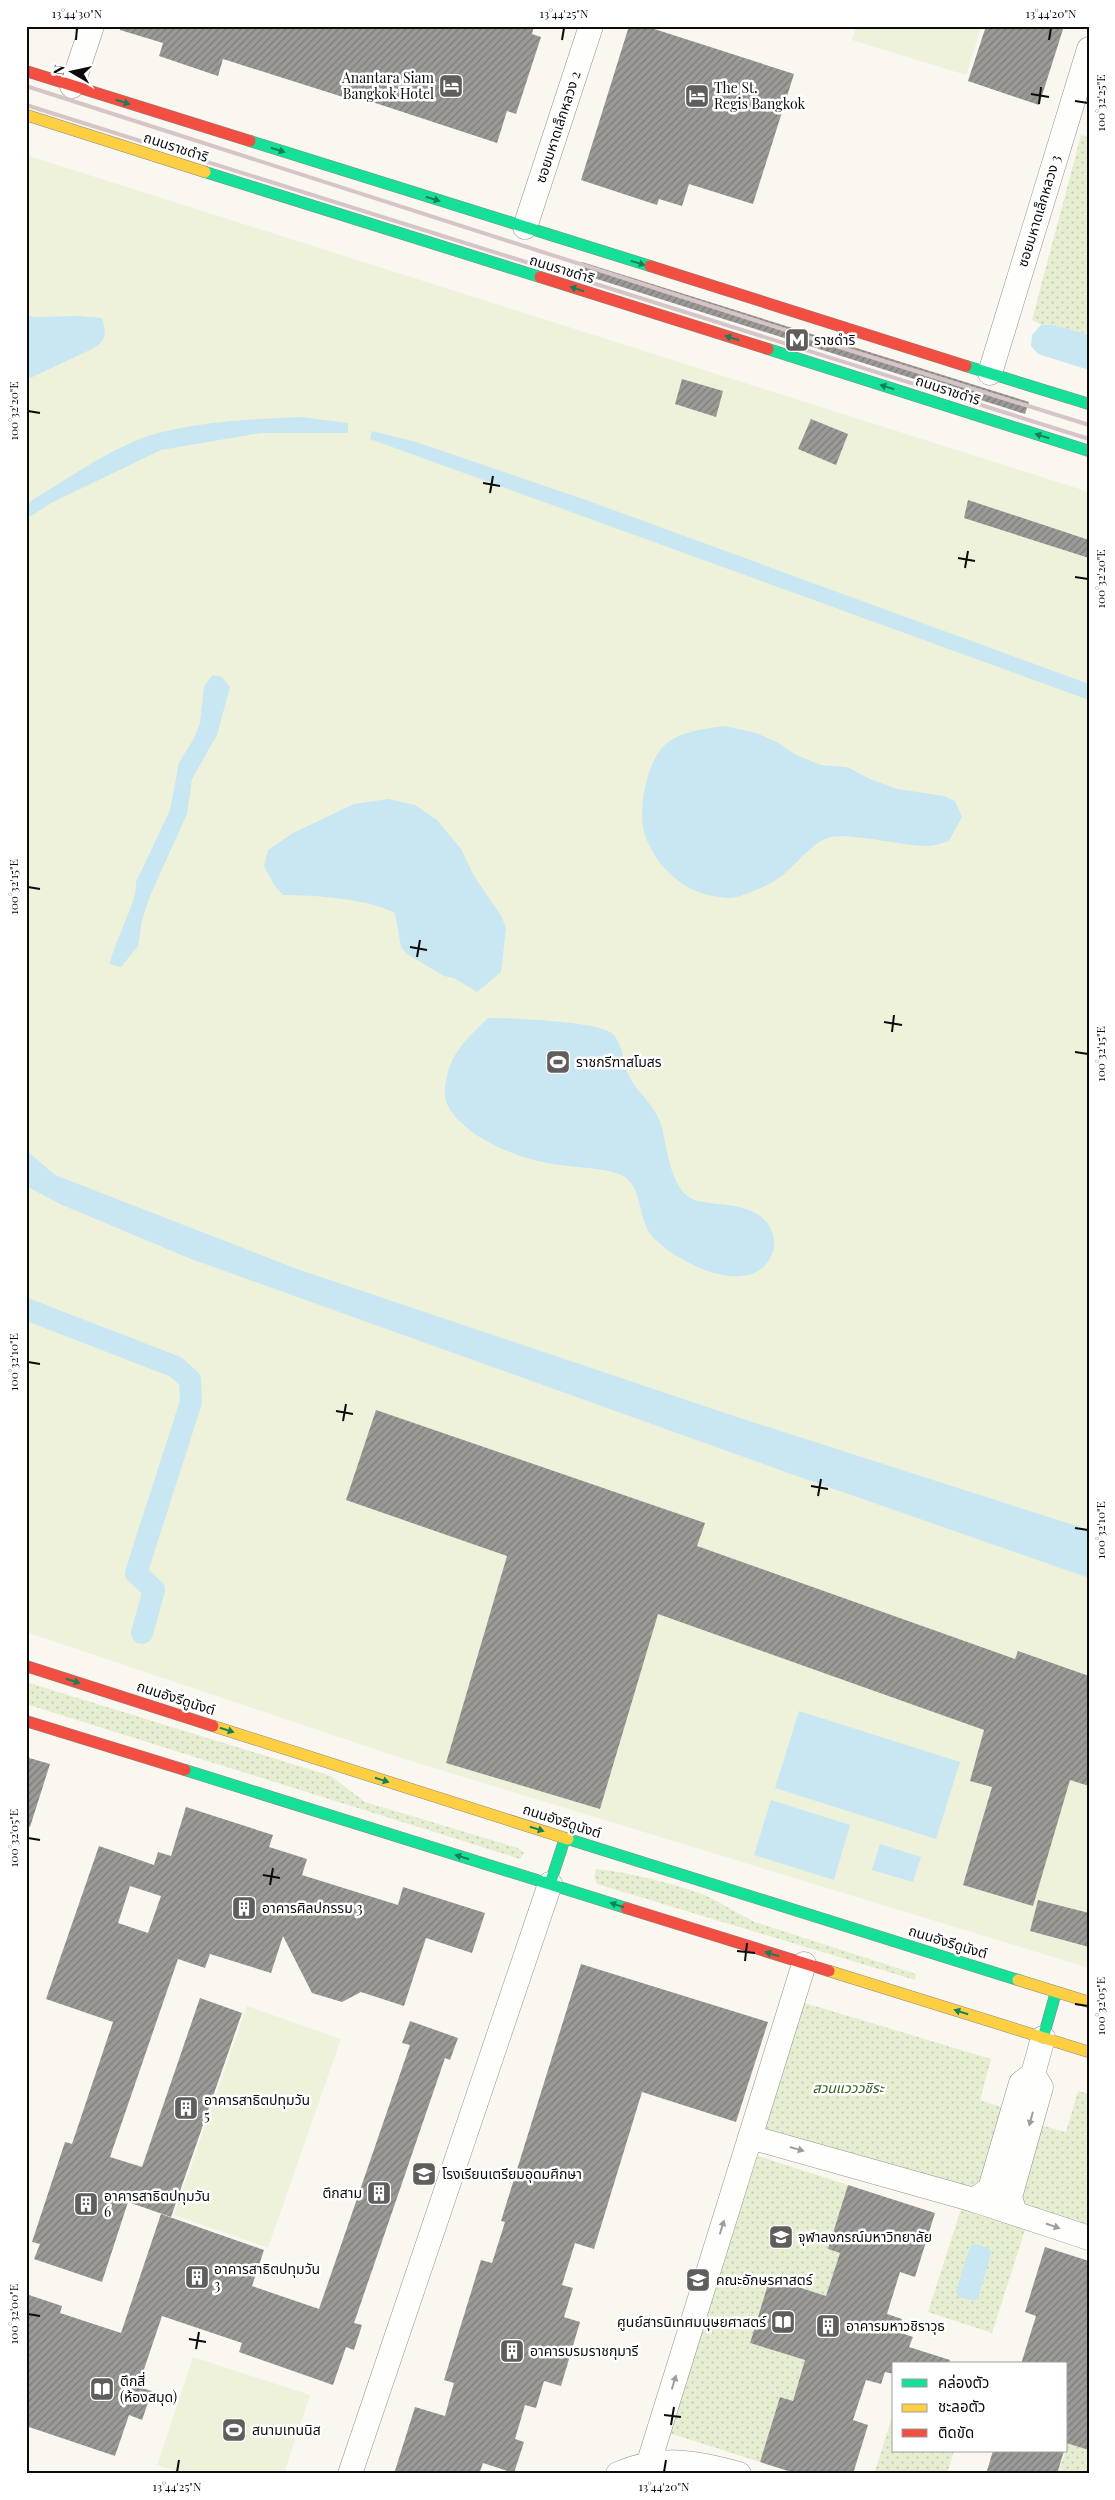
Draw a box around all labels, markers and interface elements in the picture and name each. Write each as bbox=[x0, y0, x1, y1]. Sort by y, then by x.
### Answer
text: 13°44'30"N bbox=[52, 5, 103, 21]
text: 13°44'25"N bbox=[540, 5, 589, 21]
text: 13°44'20"N bbox=[1026, 5, 1077, 21]
north arrow bbox=[48, 48, 98, 98]
text: N bbox=[48, 63, 69, 76]
place label: Anantara Siam Bangkok Hotel bbox=[341, 68, 435, 103]
street label: ซอยมหาดเล็กหลวง 2 bbox=[530, 68, 585, 185]
hotel icon: Anantara Siam Bangkok Hotel bbox=[438, 73, 464, 99]
text: 100°32'25"E bbox=[1092, 74, 1108, 132]
place label: The St. Regis Bangkok bbox=[714, 78, 806, 113]
hotel icon: The St. Regis Bangkok bbox=[684, 83, 710, 109]
one-way arrow bbox=[116, 98, 131, 106]
street label: ถนนราชดำริ bbox=[141, 127, 211, 166]
one-way arrow bbox=[271, 147, 286, 155]
street label: ซอยมหาดเล็กหลวง 3 bbox=[1012, 153, 1065, 269]
one-way arrow bbox=[426, 195, 441, 203]
street label: ถนนราชดำริ bbox=[527, 250, 597, 287]
one-way arrow bbox=[631, 260, 646, 267]
one-way arrow bbox=[570, 285, 585, 293]
metro station icon: ราชดำริ bbox=[784, 327, 810, 353]
place label: ราชดำริ bbox=[814, 330, 856, 349]
one-way arrow bbox=[725, 334, 740, 341]
street label: ถนนราชดำริ bbox=[913, 370, 983, 409]
text: 100°32'20"E bbox=[5, 381, 21, 441]
one-way arrow bbox=[880, 382, 895, 390]
one-way arrow bbox=[1035, 432, 1050, 439]
text: 100°32'20"E bbox=[1092, 549, 1108, 609]
text: 100°32'15"E bbox=[5, 859, 21, 915]
text: 100°32'15"E bbox=[1092, 1026, 1108, 1082]
sports icon: ราชกรีฑาสโมสร bbox=[545, 1049, 571, 1075]
place label: ราชกรีฑาสโมสร bbox=[576, 1052, 662, 1071]
text: 100°32'10"E bbox=[5, 1333, 21, 1391]
text: 100°32'10"E bbox=[1092, 1501, 1108, 1559]
street label: ถนนอังรีดูนังต์ bbox=[134, 1676, 218, 1719]
one-way arrow bbox=[65, 1678, 80, 1685]
one-way arrow bbox=[220, 1727, 235, 1735]
one-way arrow bbox=[375, 1777, 390, 1784]
street label: ถนนอังรีดูนังต์ bbox=[520, 1799, 604, 1842]
text: 100°32'05"E bbox=[5, 1809, 21, 1867]
one-way arrow bbox=[530, 1826, 545, 1834]
one-way arrow bbox=[454, 1853, 469, 1861]
building icon: อาคารศิลปกรรม 3 bbox=[231, 1895, 257, 1921]
place label: อาคารศิลปกรรม 3 bbox=[262, 1898, 363, 1917]
one-way arrow bbox=[610, 1901, 625, 1909]
street label: ถนนอังรีดูนังต์ bbox=[906, 1921, 990, 1963]
one-way arrow bbox=[765, 1949, 780, 1957]
text: 100°32'05"E bbox=[1092, 1977, 1108, 2035]
one-way arrow bbox=[953, 2008, 968, 2016]
park label: สวนแวววชิระ bbox=[812, 2078, 885, 2097]
place label: อาคารสาธิตปทุมวัน 5 bbox=[204, 2090, 310, 2125]
building icon: อาคารสาธิตปทุมวัน 5 bbox=[173, 2095, 199, 2121]
one-way arrow bbox=[1027, 2112, 1035, 2127]
one-way arrow bbox=[789, 2145, 804, 2153]
school or university icon: โรงเรียนเตรียมอุดมศึกษา bbox=[411, 2161, 437, 2187]
place label: โรงเรียนเตรียมอุดมศึกษา bbox=[442, 2164, 582, 2183]
building icon: ตึกสาม bbox=[366, 2180, 392, 2206]
place label: ตึกสาม bbox=[322, 2183, 362, 2202]
place label: อาคารสาธิตปทุมวัน 6 bbox=[104, 2186, 210, 2221]
building icon: อาคารสาธิตปทุมวัน 6 bbox=[73, 2191, 99, 2217]
one-way arrow bbox=[719, 2219, 727, 2234]
one-way arrow bbox=[1045, 2223, 1060, 2230]
school or university icon: จุฬาลงกรณ์มหาวิทยาลัย bbox=[768, 2224, 794, 2250]
place label: จุฬาลงกรณ์มหาวิทยาลัย bbox=[798, 2227, 932, 2246]
place label: อาคารสาธิตปทุมวัน 3 bbox=[214, 2259, 320, 2294]
building icon: อาคารสาธิตปทุมวัน 3 bbox=[184, 2264, 210, 2290]
school or university icon: คณะอักษรศาสตร์ bbox=[685, 2267, 711, 2293]
place label: คณะอักษรศาสตร์ bbox=[716, 2270, 813, 2289]
text: 100°32'00"E bbox=[5, 2284, 21, 2344]
library icon: ศูนย์สารนิเทศมนุษยศาสตร์ bbox=[770, 2309, 796, 2335]
place label: ศูนย์สารนิเทศมนุษยศาสตร์ bbox=[617, 2312, 767, 2331]
building icon: อาคารมหาวชิราวุธ bbox=[815, 2313, 841, 2339]
place label: อาคารมหาวชิราวุธ bbox=[846, 2316, 945, 2335]
building icon: อาคารบรมราชกุมารี bbox=[499, 2338, 525, 2364]
place label: อาคารบรมราชกุมารี bbox=[530, 2341, 639, 2360]
legend bbox=[892, 2362, 1068, 2452]
place label: ตึกสี่ (ห้องสมุด) bbox=[120, 2371, 177, 2406]
text: คล่องตัว bbox=[938, 2372, 989, 2392]
one-way arrow bbox=[671, 2375, 679, 2390]
library icon: ตึกสี่ (ห้องสมุด) bbox=[89, 2376, 115, 2402]
text: ชะลอตัว bbox=[938, 2396, 985, 2416]
sports icon: สนามเทนนิส bbox=[221, 2417, 247, 2443]
place label: สนามเทนนิส bbox=[252, 2420, 321, 2439]
text: ติดขัด bbox=[938, 2422, 974, 2442]
text: 13°44'25"N bbox=[153, 2478, 202, 2494]
text: 13°44'20"N bbox=[639, 2478, 690, 2494]

